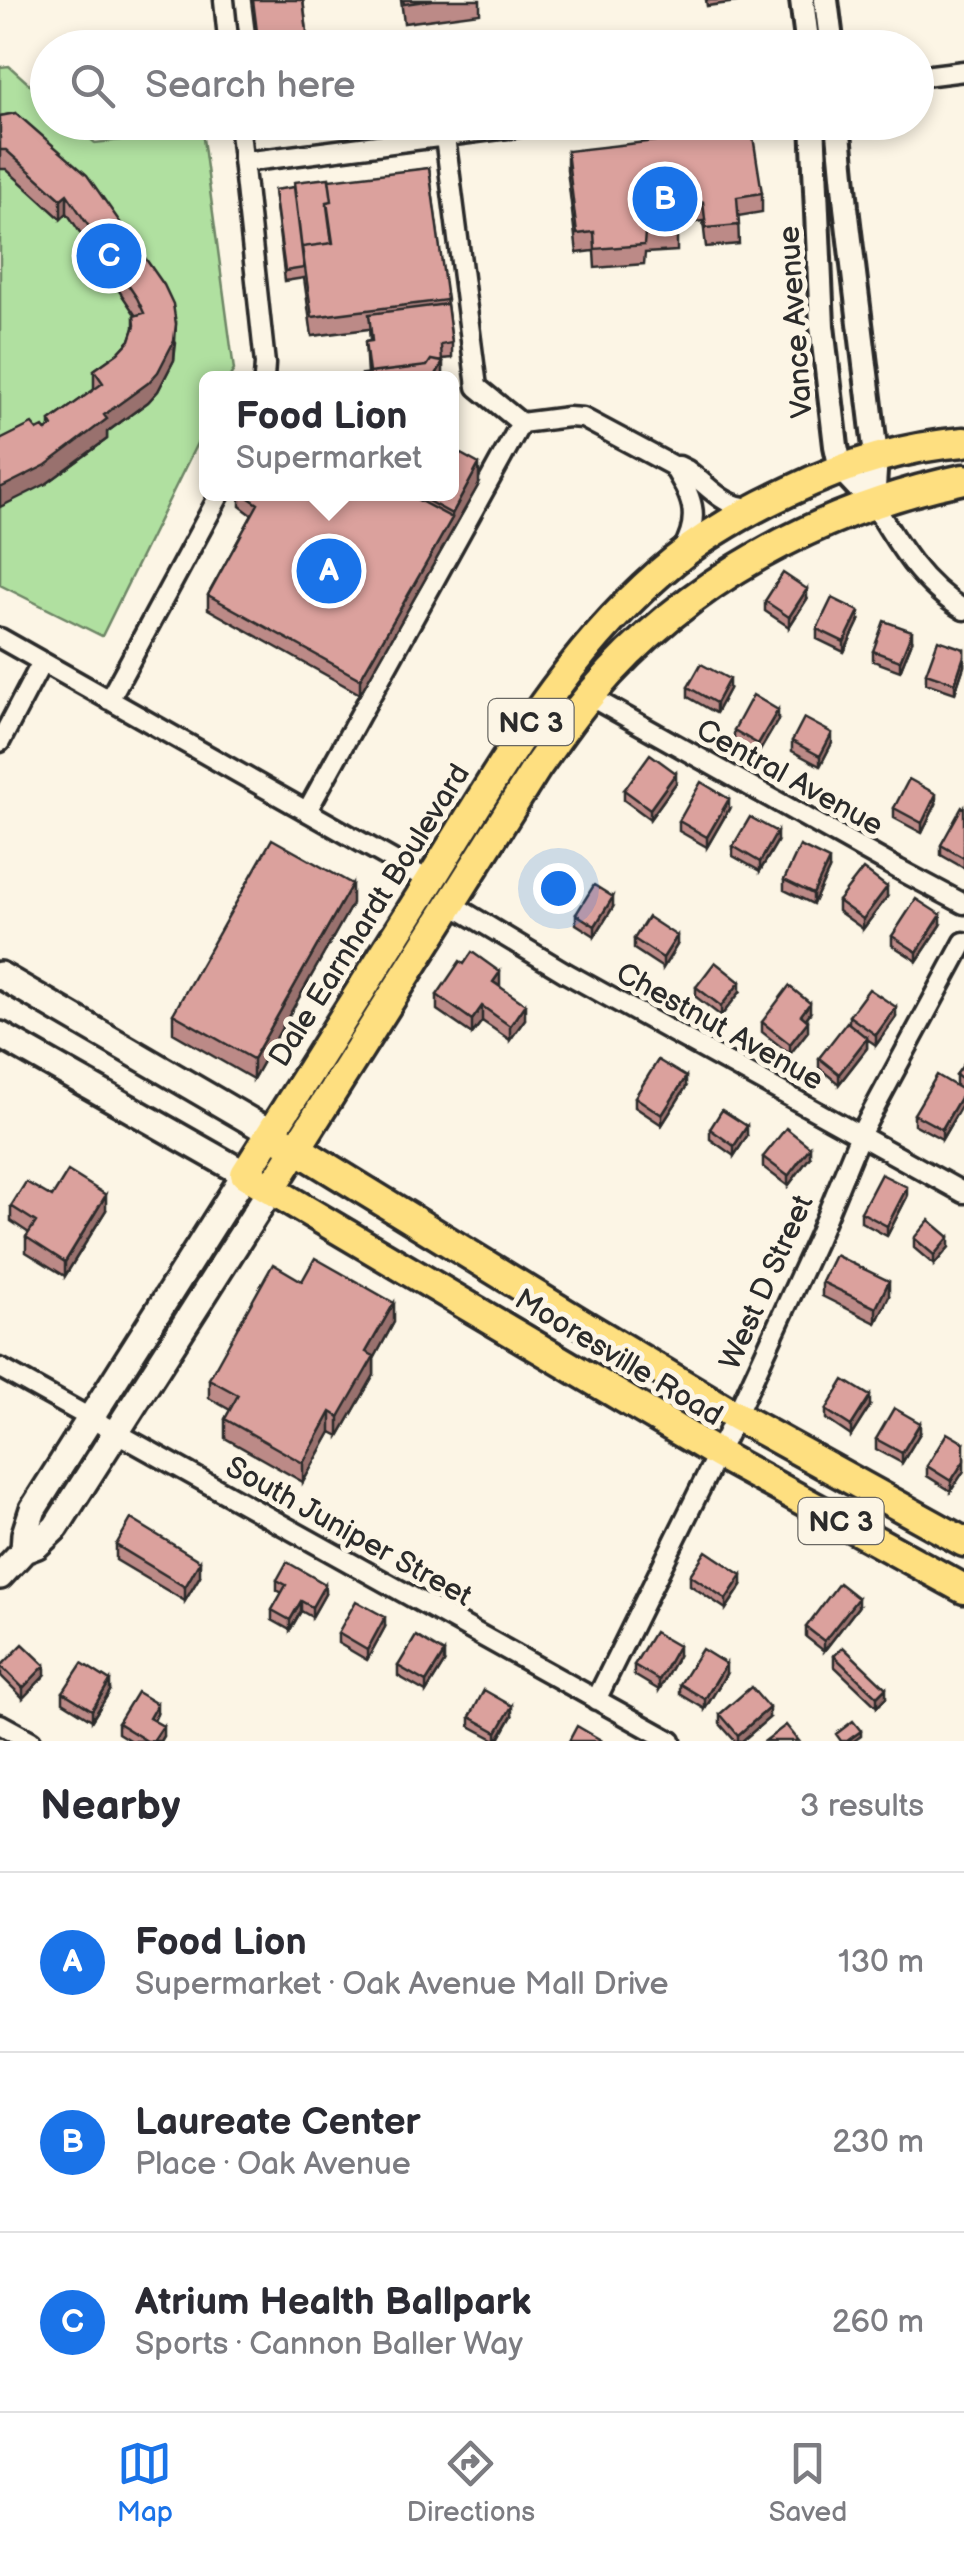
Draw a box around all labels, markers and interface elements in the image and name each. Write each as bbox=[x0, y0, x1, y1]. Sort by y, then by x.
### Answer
search box bbox=[30, 30, 934, 140]
icon: search bbox=[65, 58, 120, 113]
text: Search here bbox=[145, 63, 356, 108]
pin: B bbox=[632, 162, 698, 236]
pin: C bbox=[76, 218, 142, 294]
street label: Vance Avenue bbox=[771, 225, 821, 419]
popup bbox=[199, 371, 459, 501]
text: Food Lion bbox=[236, 394, 408, 439]
text: Supermarket bbox=[236, 439, 422, 478]
pin: A bbox=[296, 534, 362, 608]
road number: NC 3 bbox=[488, 699, 574, 745]
street label: Central Avenue bbox=[690, 712, 889, 844]
street label: Dale Earnhardt Boulevard bbox=[262, 757, 478, 1074]
your location bbox=[533, 863, 584, 914]
street label: Chestnut Avenue bbox=[610, 955, 829, 1099]
street label: West D Street bbox=[712, 1190, 821, 1375]
street label: Mooresville Road bbox=[508, 1282, 729, 1434]
street label: South Juniper Street bbox=[219, 1449, 478, 1615]
road number: NC 3 bbox=[798, 1498, 884, 1544]
text: Nearby bbox=[40, 1781, 180, 1832]
text: 3 results bbox=[800, 1787, 924, 1826]
text: Food Lion bbox=[135, 1920, 307, 1965]
text: A bbox=[63, 1943, 82, 1982]
text: 130 m bbox=[838, 1943, 924, 1982]
text: Supermarket · Oak Avenue Mall Drive bbox=[135, 1965, 668, 2004]
text: Laureate Center bbox=[135, 2100, 421, 2145]
text: B bbox=[61, 2123, 84, 2162]
text: 230 m bbox=[832, 2123, 924, 2162]
text: Place · Oak Avenue bbox=[135, 2145, 411, 2184]
text: Atrium Health Ballpark bbox=[135, 2280, 531, 2325]
text: C bbox=[61, 2303, 84, 2342]
text: 260 m bbox=[832, 2303, 924, 2342]
text: Sports · Cannon Baller Way bbox=[135, 2325, 523, 2364]
tab: Map bbox=[117, 2436, 173, 2529]
tab: Directions bbox=[406, 2436, 535, 2529]
tab: Saved bbox=[769, 2436, 847, 2529]

